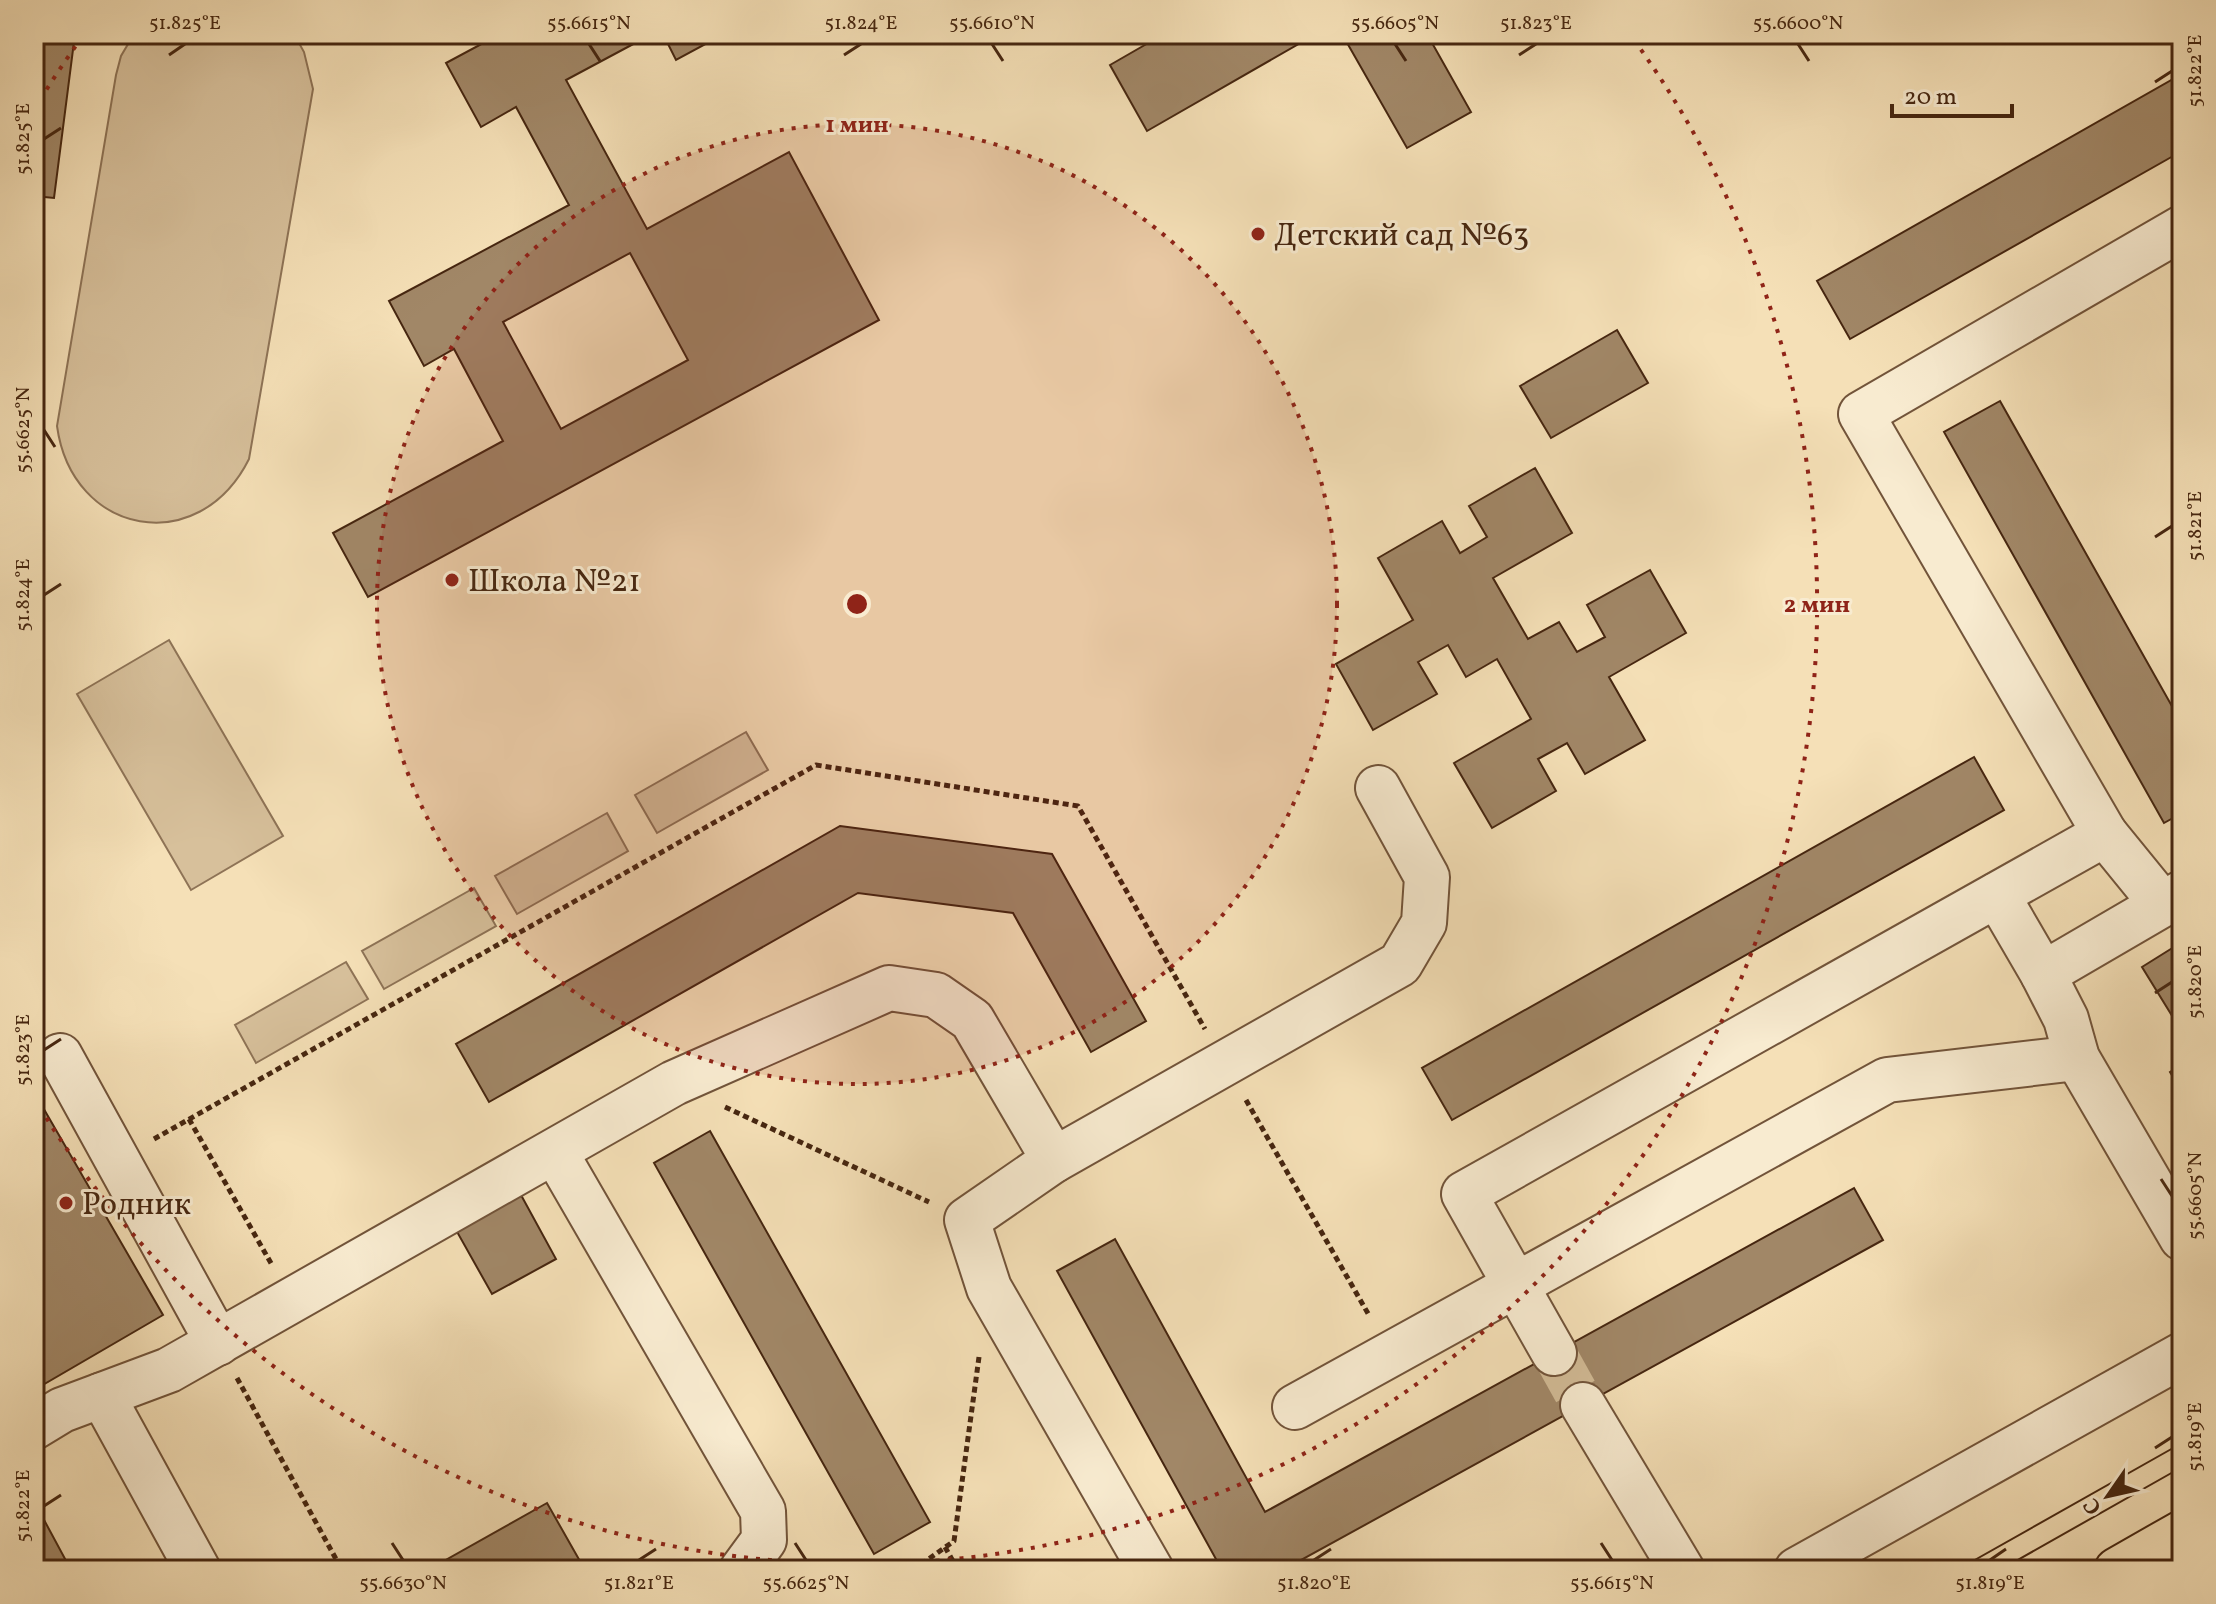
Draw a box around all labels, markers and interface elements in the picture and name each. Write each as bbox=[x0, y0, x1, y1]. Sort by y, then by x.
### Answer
text: 51.825°E bbox=[149, 10, 221, 38]
text: 55.6615°N bbox=[547, 10, 631, 38]
text: 51.824°E bbox=[824, 10, 898, 38]
text: 55.6610°N bbox=[949, 10, 1035, 38]
text: 55.6605°N bbox=[1351, 10, 1439, 38]
text: 51.823°E bbox=[1500, 10, 1572, 38]
text: 55.6600°N bbox=[1753, 10, 1843, 38]
text: 51.822°E bbox=[2182, 35, 2210, 107]
scale bar bbox=[1892, 68, 2012, 118]
text: 20 m bbox=[1904, 81, 1957, 115]
text: 51.825°E bbox=[10, 103, 38, 175]
text: 1 мин bbox=[825, 109, 889, 143]
place label: Детский сад №63 bbox=[1274, 215, 1529, 259]
marker: Детский сад №63 bbox=[1249, 225, 1267, 243]
text: 55.6625°N bbox=[10, 386, 38, 473]
text: 51.821°E bbox=[2182, 491, 2210, 561]
text: 51.824°E bbox=[10, 558, 38, 632]
place label: Школа №21 bbox=[468, 561, 641, 605]
marker: Школа №21 bbox=[443, 571, 461, 589]
text: 2 мин bbox=[1784, 589, 1850, 623]
centre of rings bbox=[843, 590, 871, 618]
text: 51.820°E bbox=[2182, 945, 2210, 1019]
text: 51.823°E bbox=[10, 1014, 38, 1086]
text: 55.6605°N bbox=[2182, 1152, 2210, 1240]
place label: Родник bbox=[82, 1184, 191, 1228]
marker: Родник bbox=[57, 1194, 75, 1212]
text: 51.819°E bbox=[2182, 1402, 2210, 1472]
north arrow bbox=[2068, 1456, 2148, 1536]
text: 51.822°E bbox=[10, 1470, 38, 1542]
text: С bbox=[2077, 1491, 2110, 1520]
text: 55.6630°N bbox=[359, 1570, 447, 1598]
text: 51.821°E bbox=[604, 1570, 674, 1598]
text: 55.6625°N bbox=[763, 1570, 850, 1598]
text: 51.820°E bbox=[1277, 1570, 1351, 1598]
text: 55.6615°N bbox=[1570, 1570, 1654, 1598]
text: 51.819°E bbox=[1955, 1570, 2025, 1598]

